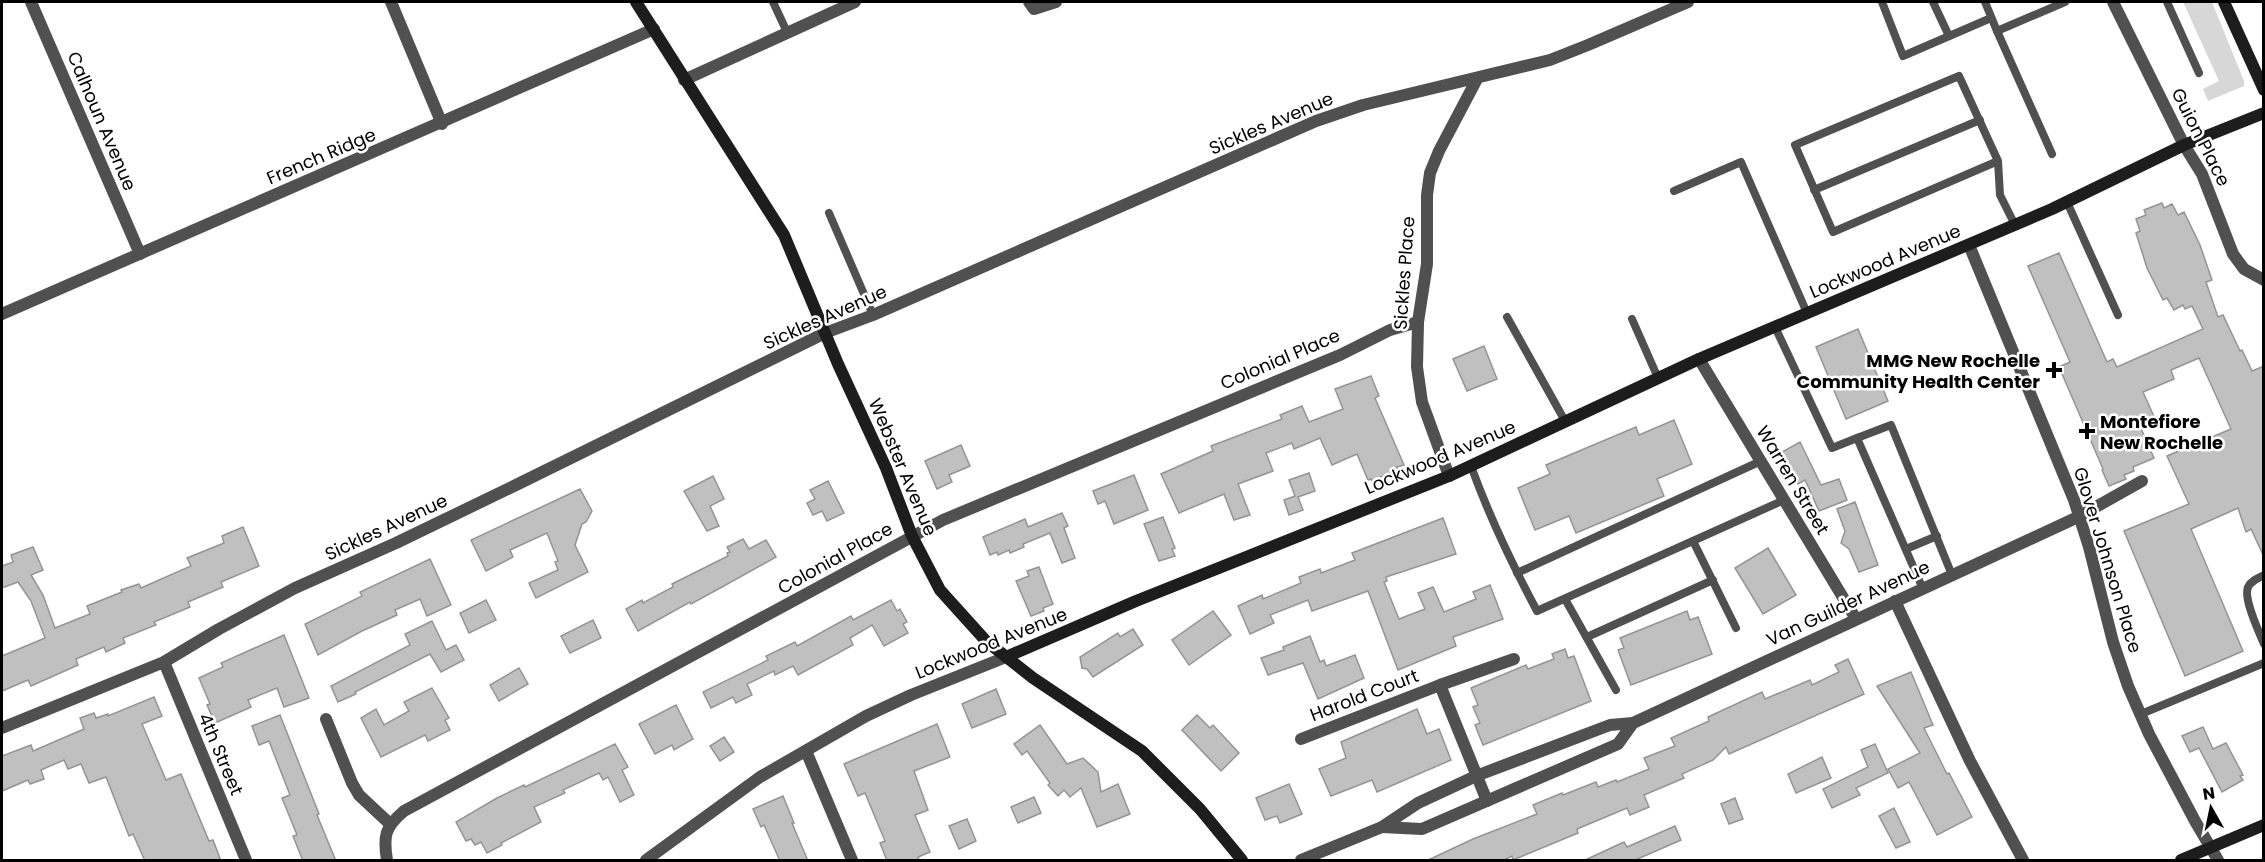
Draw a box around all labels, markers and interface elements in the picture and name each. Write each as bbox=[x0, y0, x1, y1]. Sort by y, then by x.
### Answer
street label: Calhoun Avenue bbox=[61, 48, 143, 194]
street label: Guion Place bbox=[2166, 84, 2236, 190]
street label: Sickles Avenue bbox=[1205, 86, 1337, 160]
street label: French Ridge bbox=[262, 122, 380, 190]
street label: Sickles Place bbox=[1388, 215, 1420, 331]
street label: Lockwood Avenue bbox=[1806, 218, 1964, 304]
street label: Sickles Avenue bbox=[759, 279, 891, 355]
street label: Colonial Place bbox=[1216, 323, 1344, 395]
place label: MMG New Rochelle Community Health Center bbox=[1797, 348, 2040, 394]
marker: MMG New Rochelle Community Health Center bbox=[2045, 361, 2063, 379]
street label: Webster Avenue bbox=[863, 394, 943, 540]
place label: Montefiore New Rochelle bbox=[2100, 409, 2223, 455]
street label: Lockwood Avenue bbox=[1361, 414, 1519, 500]
street label: Warren Street bbox=[1751, 421, 1835, 539]
marker: Montefiore New Rochelle bbox=[2078, 422, 2096, 440]
street label: Glover Johnson Place bbox=[2068, 464, 2148, 656]
street label: Sickles Avenue bbox=[321, 488, 451, 566]
street label: Colonial Place bbox=[773, 516, 897, 600]
street label: Van Guilder Avenue bbox=[1762, 554, 1934, 652]
street label: Lockwood Avenue bbox=[911, 601, 1071, 685]
street label: Harold Court bbox=[1306, 663, 1422, 727]
street label: 4th Street bbox=[193, 709, 249, 799]
north arrow bbox=[2181, 778, 2241, 838]
text: N bbox=[2201, 781, 2216, 806]

